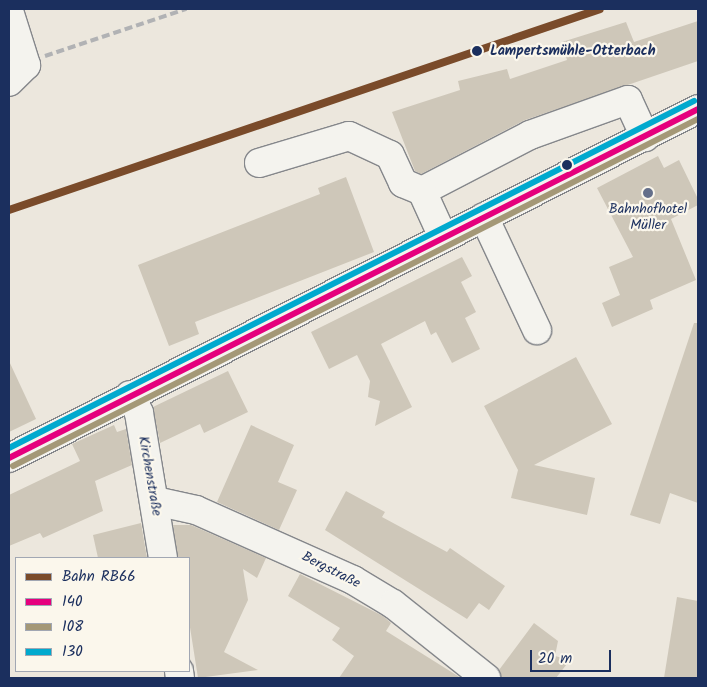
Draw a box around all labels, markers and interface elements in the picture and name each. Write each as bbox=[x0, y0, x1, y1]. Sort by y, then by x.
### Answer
marker: Lampertsmühle-Otterbach bbox=[468, 42, 486, 60]
place label: Lampertsmühle-Otterbach bbox=[490, 43, 656, 59]
unlabelled marker bbox=[562, 160, 572, 170]
marker: Bahnhofhotel Müller bbox=[642, 187, 654, 199]
place label: Bahnhofhotel Müller bbox=[609, 201, 687, 233]
street label: Kirchenstraße bbox=[135, 435, 165, 517]
street label: Bergstraße bbox=[299, 548, 363, 592]
legend bbox=[15, 557, 190, 672]
text: Bahn RB66 bbox=[62, 565, 136, 589]
text: 140 bbox=[62, 590, 82, 614]
text: 108 bbox=[62, 615, 83, 639]
text: 130 bbox=[62, 640, 83, 664]
scale bar bbox=[532, 640, 613, 672]
text: 20 m bbox=[538, 647, 572, 671]

